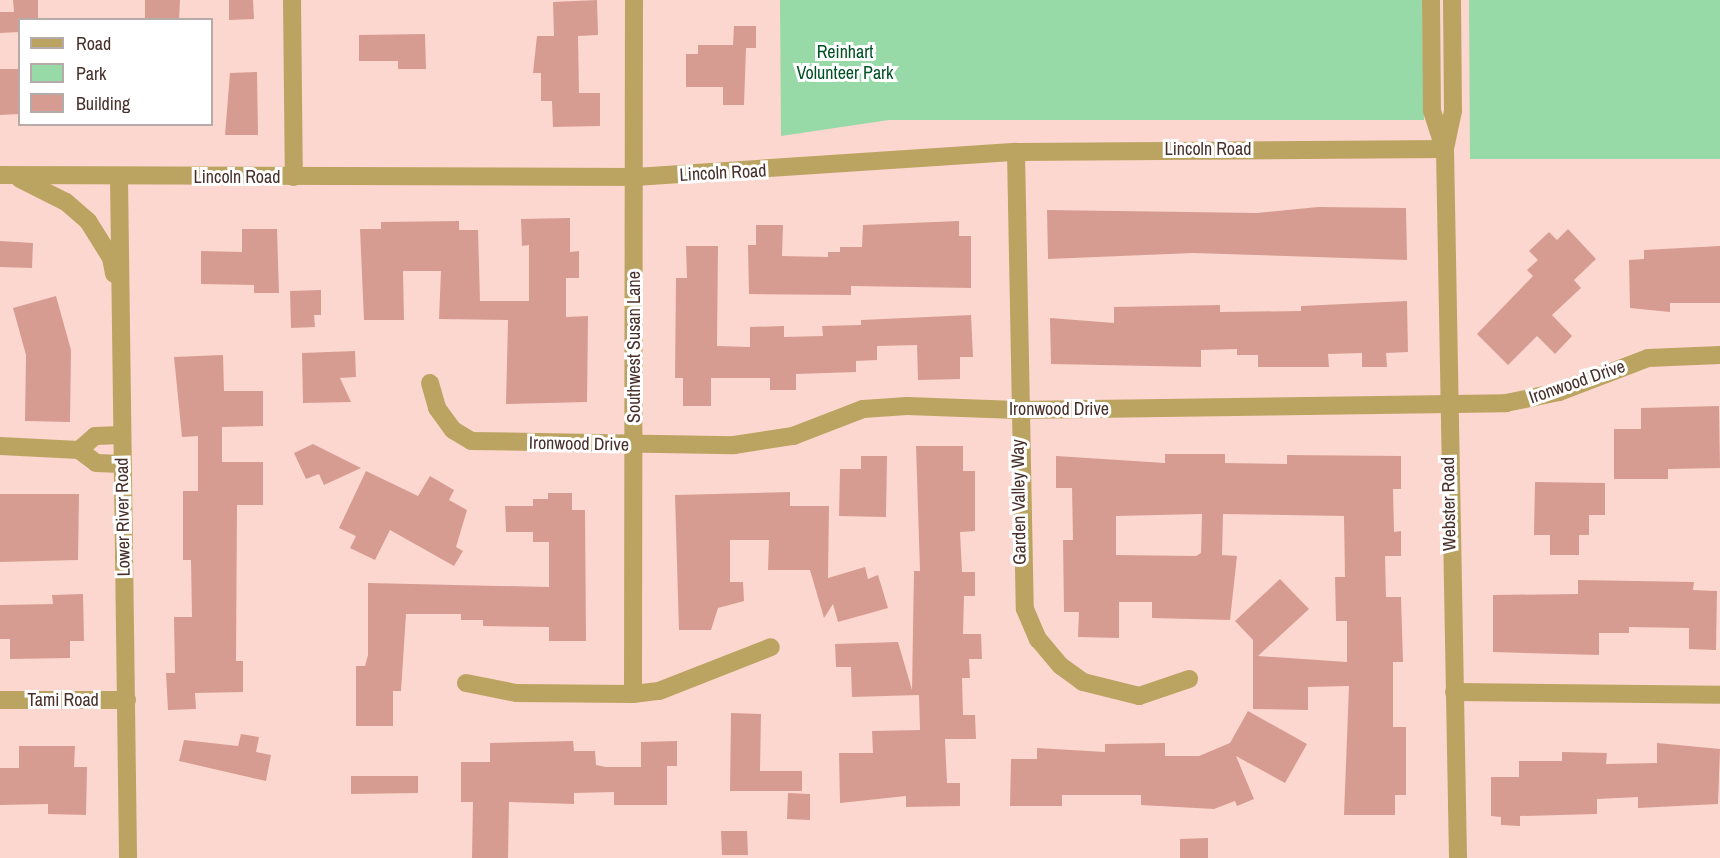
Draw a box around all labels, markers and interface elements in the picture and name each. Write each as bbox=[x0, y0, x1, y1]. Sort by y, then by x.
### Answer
legend bbox=[18, 18, 213, 126]
text: Road bbox=[76, 31, 111, 56]
park label: Reinhart Volunteer Park bbox=[797, 42, 893, 84]
text: Park bbox=[76, 61, 106, 86]
text: Building bbox=[76, 91, 130, 116]
street label: Lincoln Road bbox=[1165, 138, 1251, 160]
street label: Lincoln Road bbox=[679, 160, 767, 186]
street label: Lincoln Road bbox=[194, 166, 280, 188]
street label: Southwest Susan Lane bbox=[623, 271, 645, 423]
street label: Ironwood Drive bbox=[1526, 355, 1628, 409]
street label: Ironwood Drive bbox=[1009, 398, 1109, 420]
street label: Ironwood Drive bbox=[529, 432, 629, 456]
street label: Garden Valley Way bbox=[1007, 439, 1031, 565]
street label: Lower River Road bbox=[111, 457, 135, 577]
street label: Webster Road bbox=[1437, 457, 1461, 551]
street label: Tami Road bbox=[27, 689, 99, 711]

